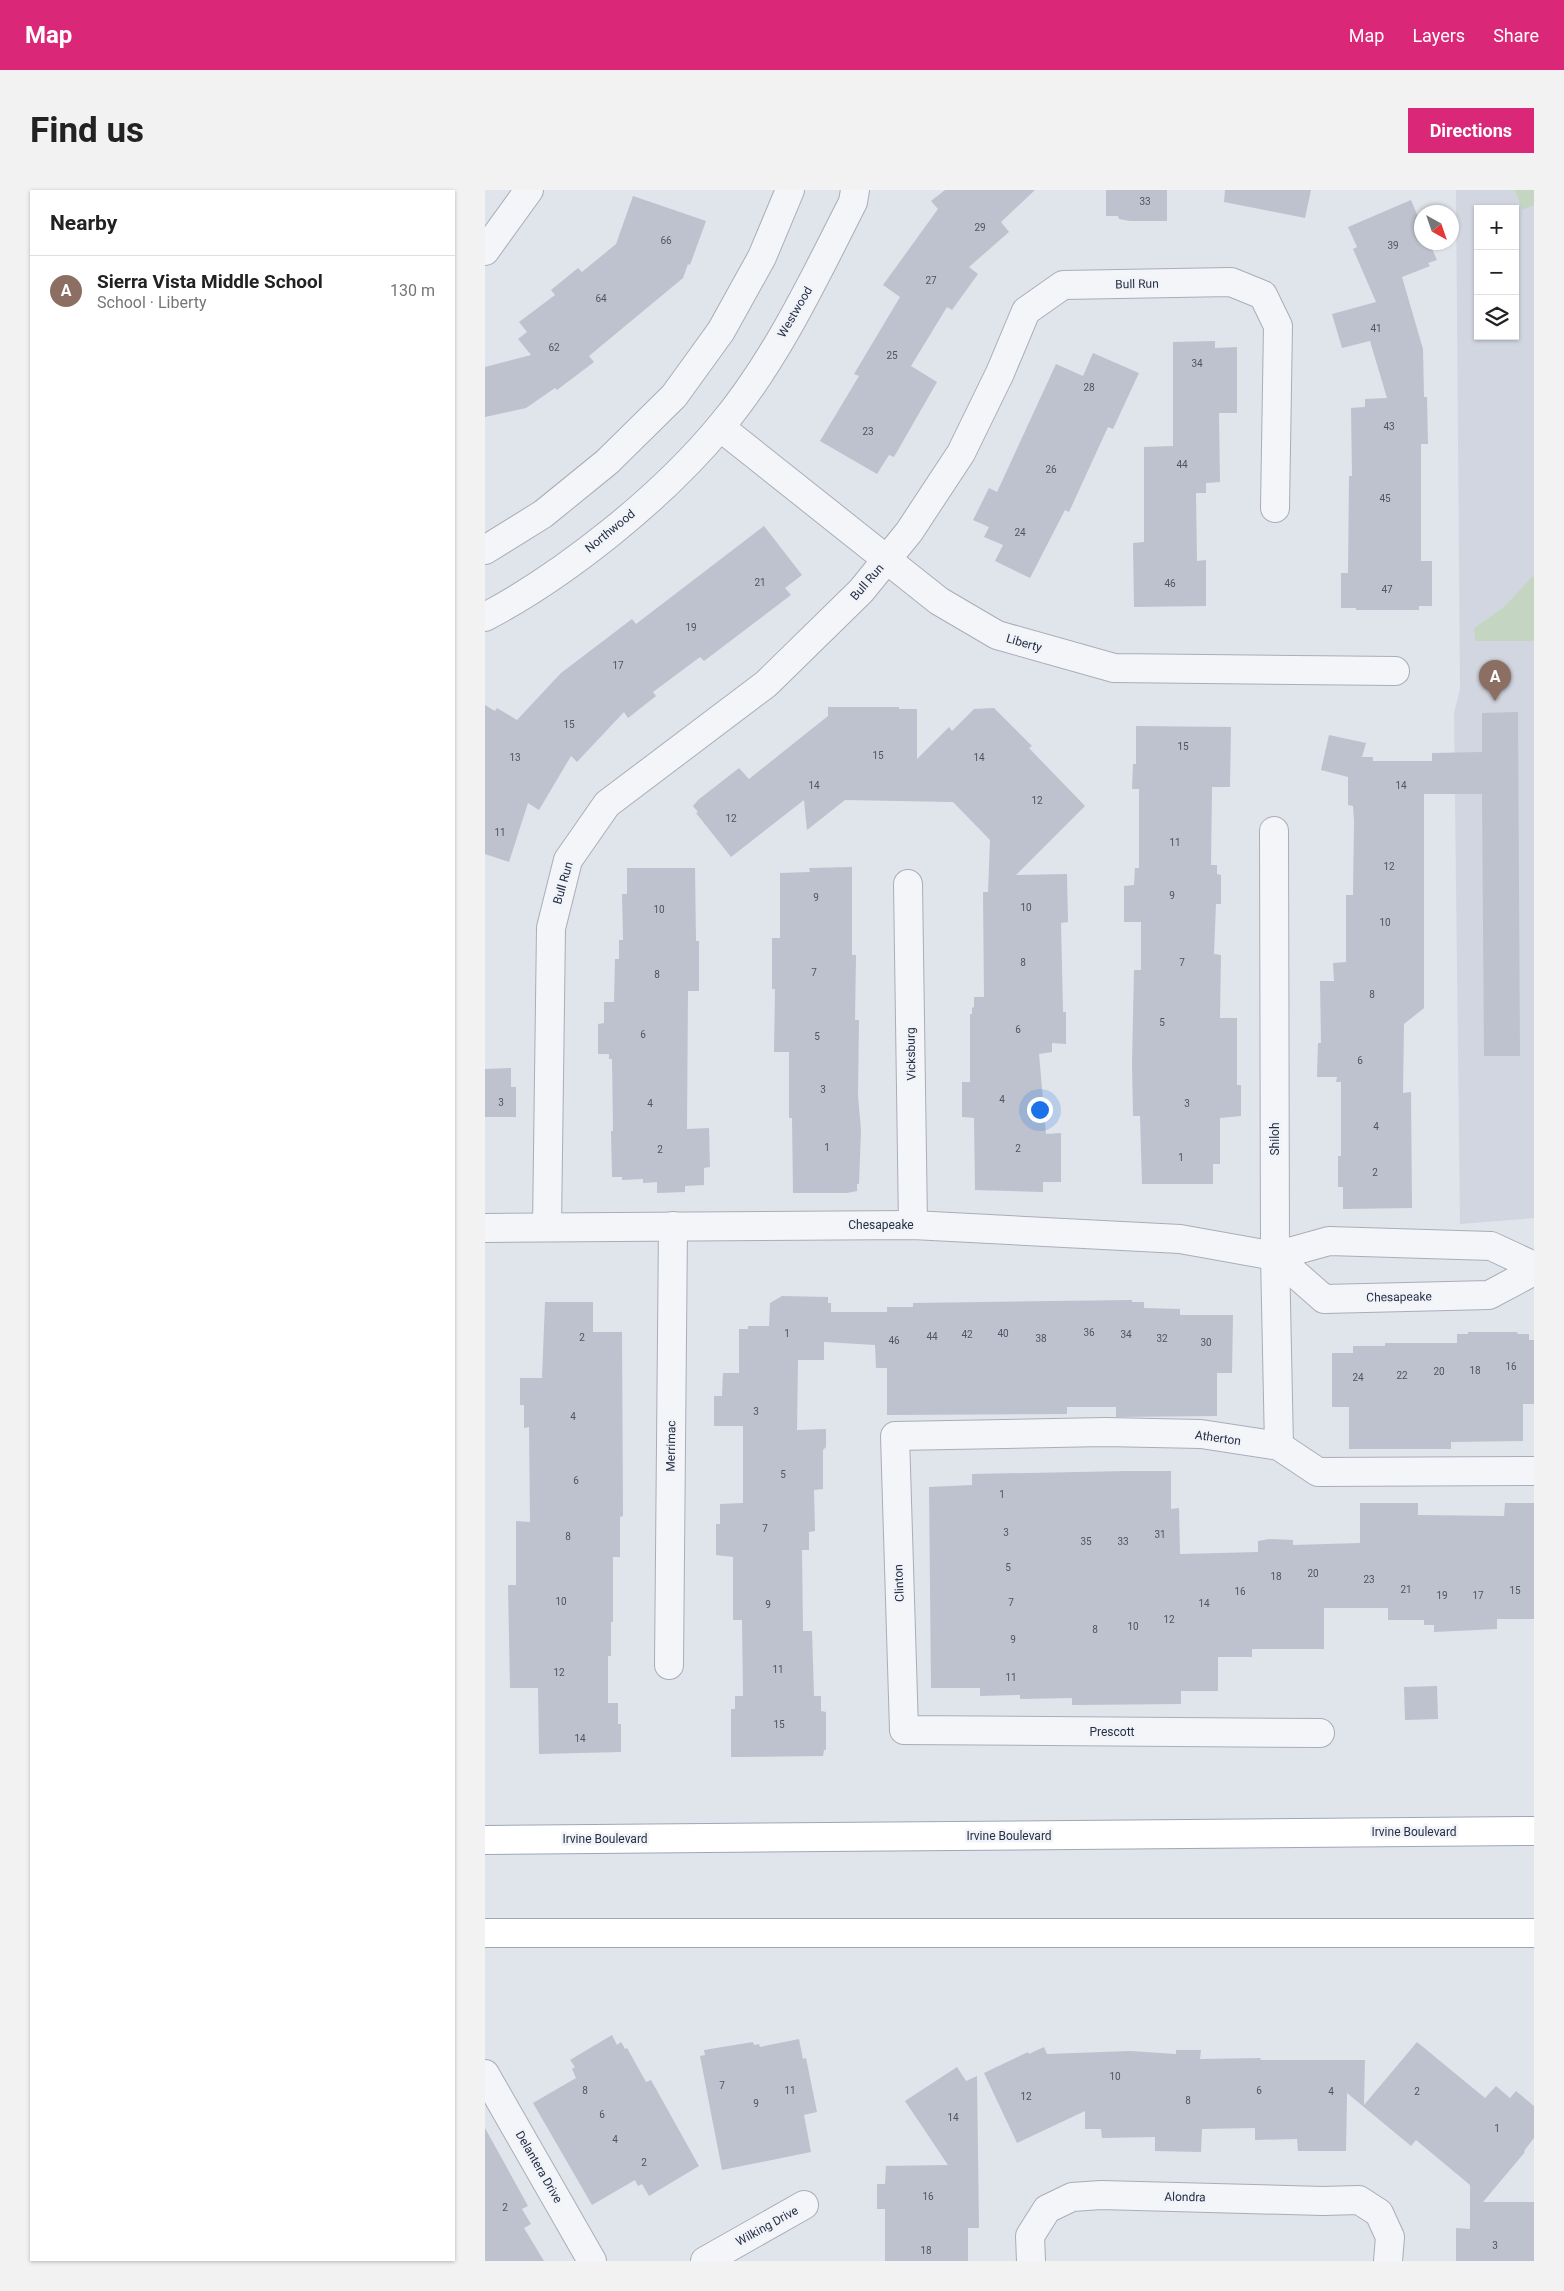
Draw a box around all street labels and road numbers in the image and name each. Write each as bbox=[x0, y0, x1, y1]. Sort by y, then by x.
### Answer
street label: Bull Run bbox=[1115, 277, 1159, 291]
street label: Westwood bbox=[775, 284, 815, 340]
street label: Northwood bbox=[582, 507, 638, 555]
street label: Bull Run bbox=[847, 561, 887, 603]
street label: Liberty bbox=[1005, 631, 1044, 655]
street label: Bull Run bbox=[550, 860, 576, 906]
street label: Vicksburg bbox=[904, 1027, 918, 1081]
street label: Shiloh bbox=[1268, 1122, 1282, 1156]
street label: Chesapeake bbox=[848, 1218, 914, 1232]
street label: Chesapeake bbox=[1366, 1289, 1432, 1305]
street label: Merrimac bbox=[664, 1420, 678, 1472]
street label: Atherton bbox=[1194, 1428, 1242, 1448]
street label: Clinton bbox=[891, 1564, 907, 1602]
street label: Prescott bbox=[1089, 1725, 1135, 1739]
street label: Irvine Boulevard bbox=[1371, 1825, 1457, 1839]
street label: Irvine Boulevard bbox=[966, 1829, 1052, 1843]
street label: Irvine Boulevard bbox=[562, 1832, 648, 1846]
street label: Delantera Drive bbox=[513, 2128, 565, 2206]
street label: Alondra bbox=[1164, 2190, 1206, 2204]
street label: Wilking Drive bbox=[734, 2203, 800, 2249]

